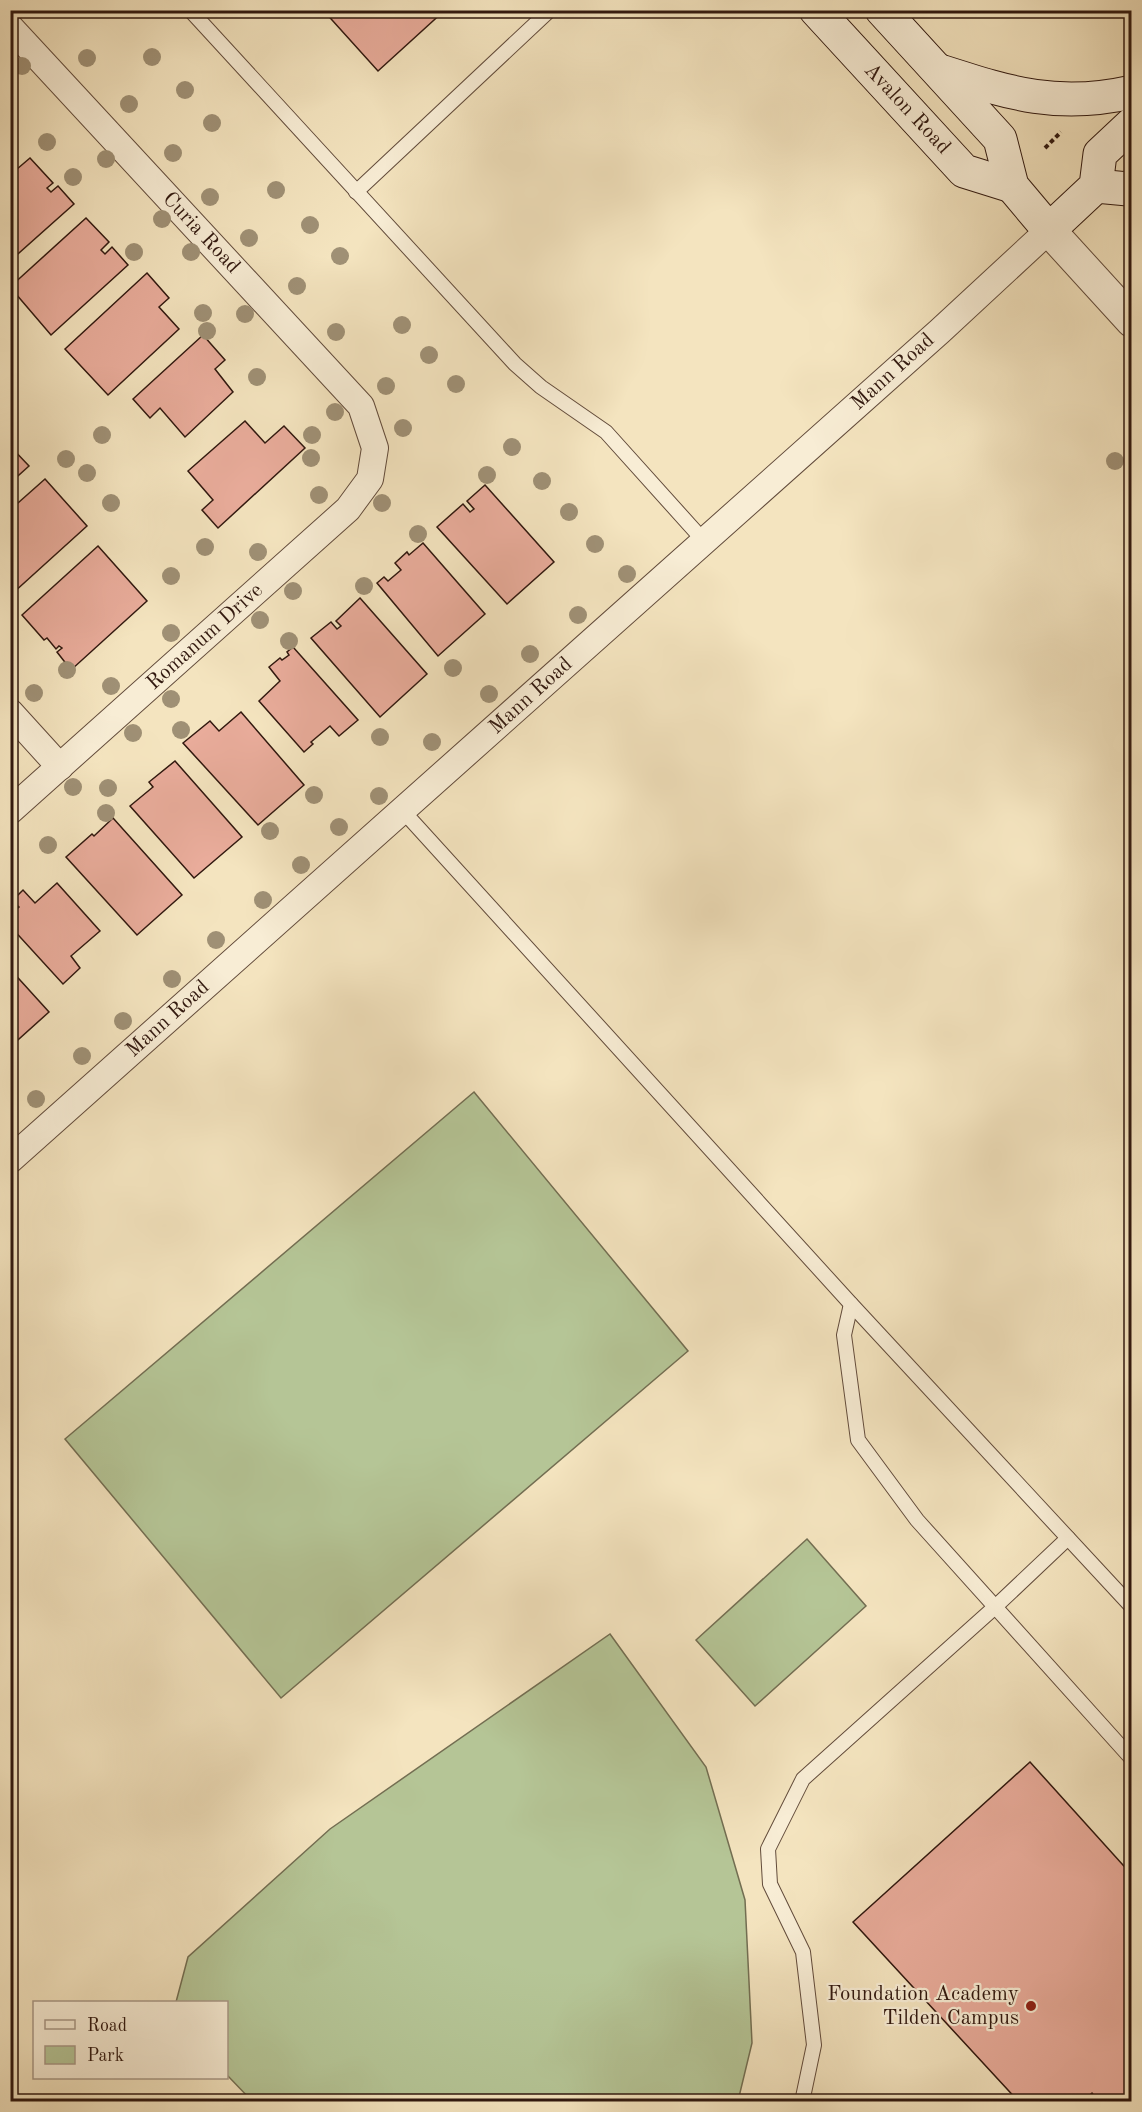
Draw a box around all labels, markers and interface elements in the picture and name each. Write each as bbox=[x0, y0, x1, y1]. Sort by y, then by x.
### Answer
street label: Avalon Road bbox=[860, 60, 954, 158]
street label: Curia Road bbox=[158, 188, 244, 278]
street label: Mann Road bbox=[848, 330, 938, 414]
street label: Romanum Drive bbox=[143, 580, 267, 694]
street label: Mann Road bbox=[486, 654, 576, 738]
street label: Mann Road bbox=[123, 977, 213, 1061]
place label: Foundation Academy Tilden Campus bbox=[827, 1984, 1019, 2029]
marker: Foundation Academy Tilden Campus bbox=[1024, 1999, 1038, 2013]
legend bbox=[33, 2001, 228, 2079]
text: Road bbox=[87, 2017, 127, 2035]
text: Park bbox=[87, 2047, 124, 2065]

